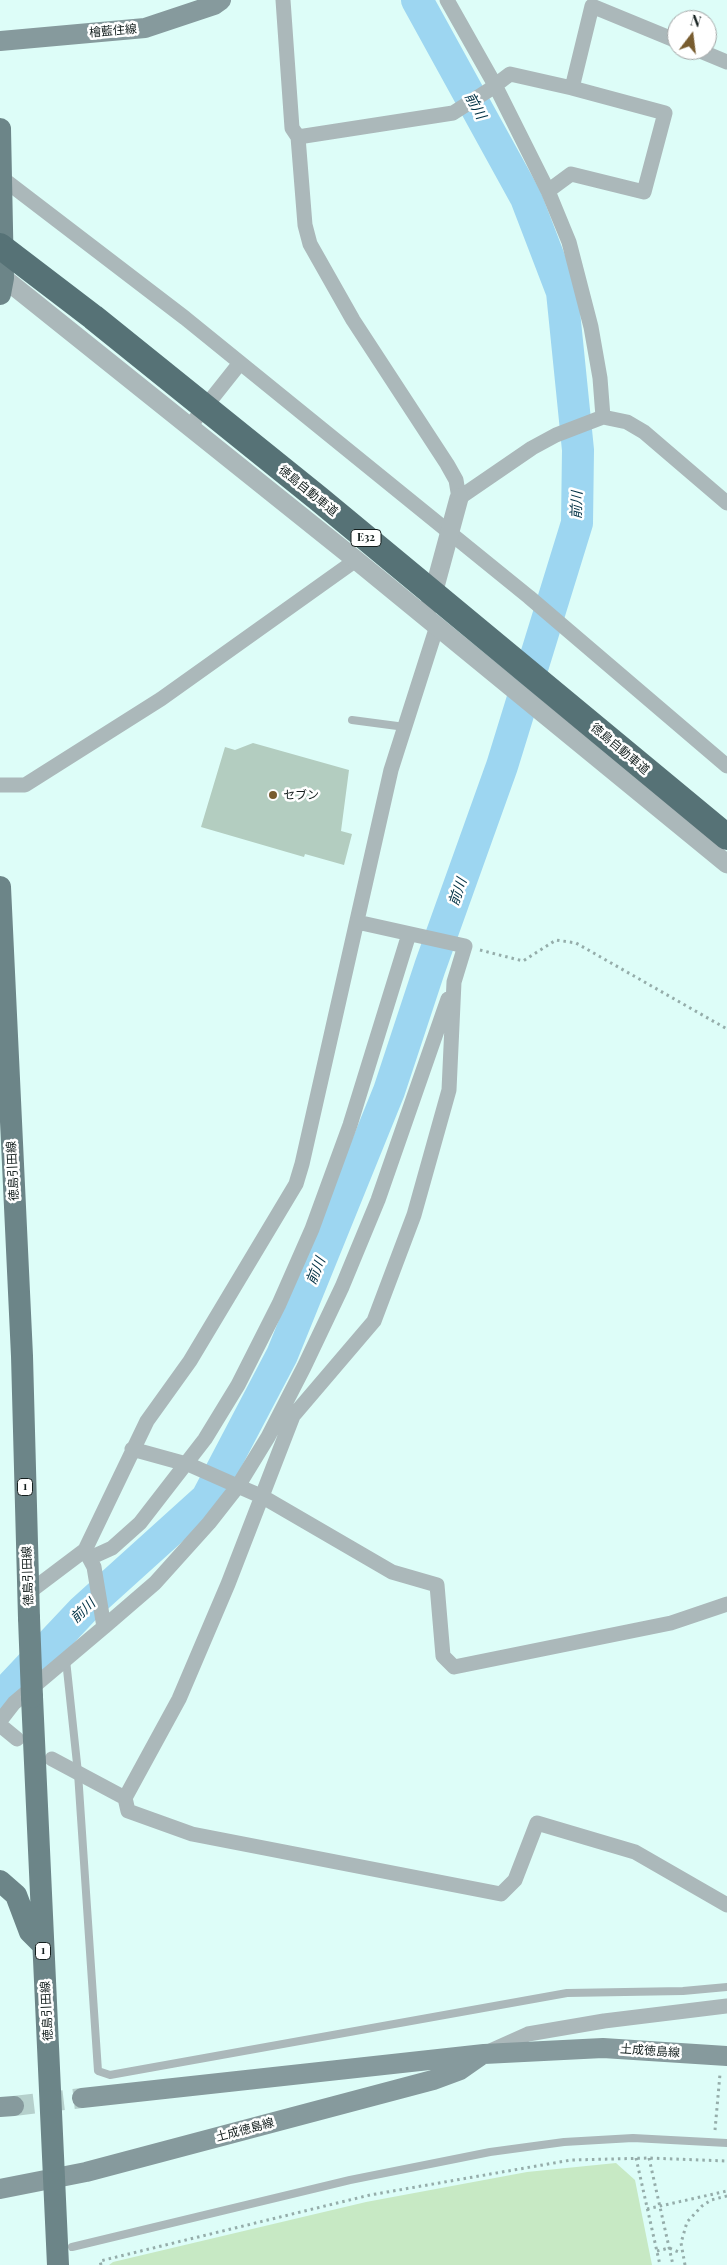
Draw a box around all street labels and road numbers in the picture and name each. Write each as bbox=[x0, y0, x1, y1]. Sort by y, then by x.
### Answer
street label: 檜藍住線 bbox=[88, 22, 138, 40]
street label: 徳島自動車道 bbox=[275, 463, 341, 519]
road number: E32 bbox=[351, 530, 381, 546]
street label: 徳島自動車道 bbox=[588, 720, 652, 778]
street label: 徳島引田線 bbox=[4, 1141, 22, 1201]
road number: 1 bbox=[18, 1478, 32, 1495]
street label: 徳島引田線 bbox=[20, 1546, 36, 1606]
road number: 1 bbox=[36, 1942, 50, 1960]
street label: 徳島引田線 bbox=[38, 1981, 56, 2041]
street label: 土成徳島線 bbox=[620, 2042, 680, 2060]
street label: 土成徳島線 bbox=[214, 2115, 276, 2145]

